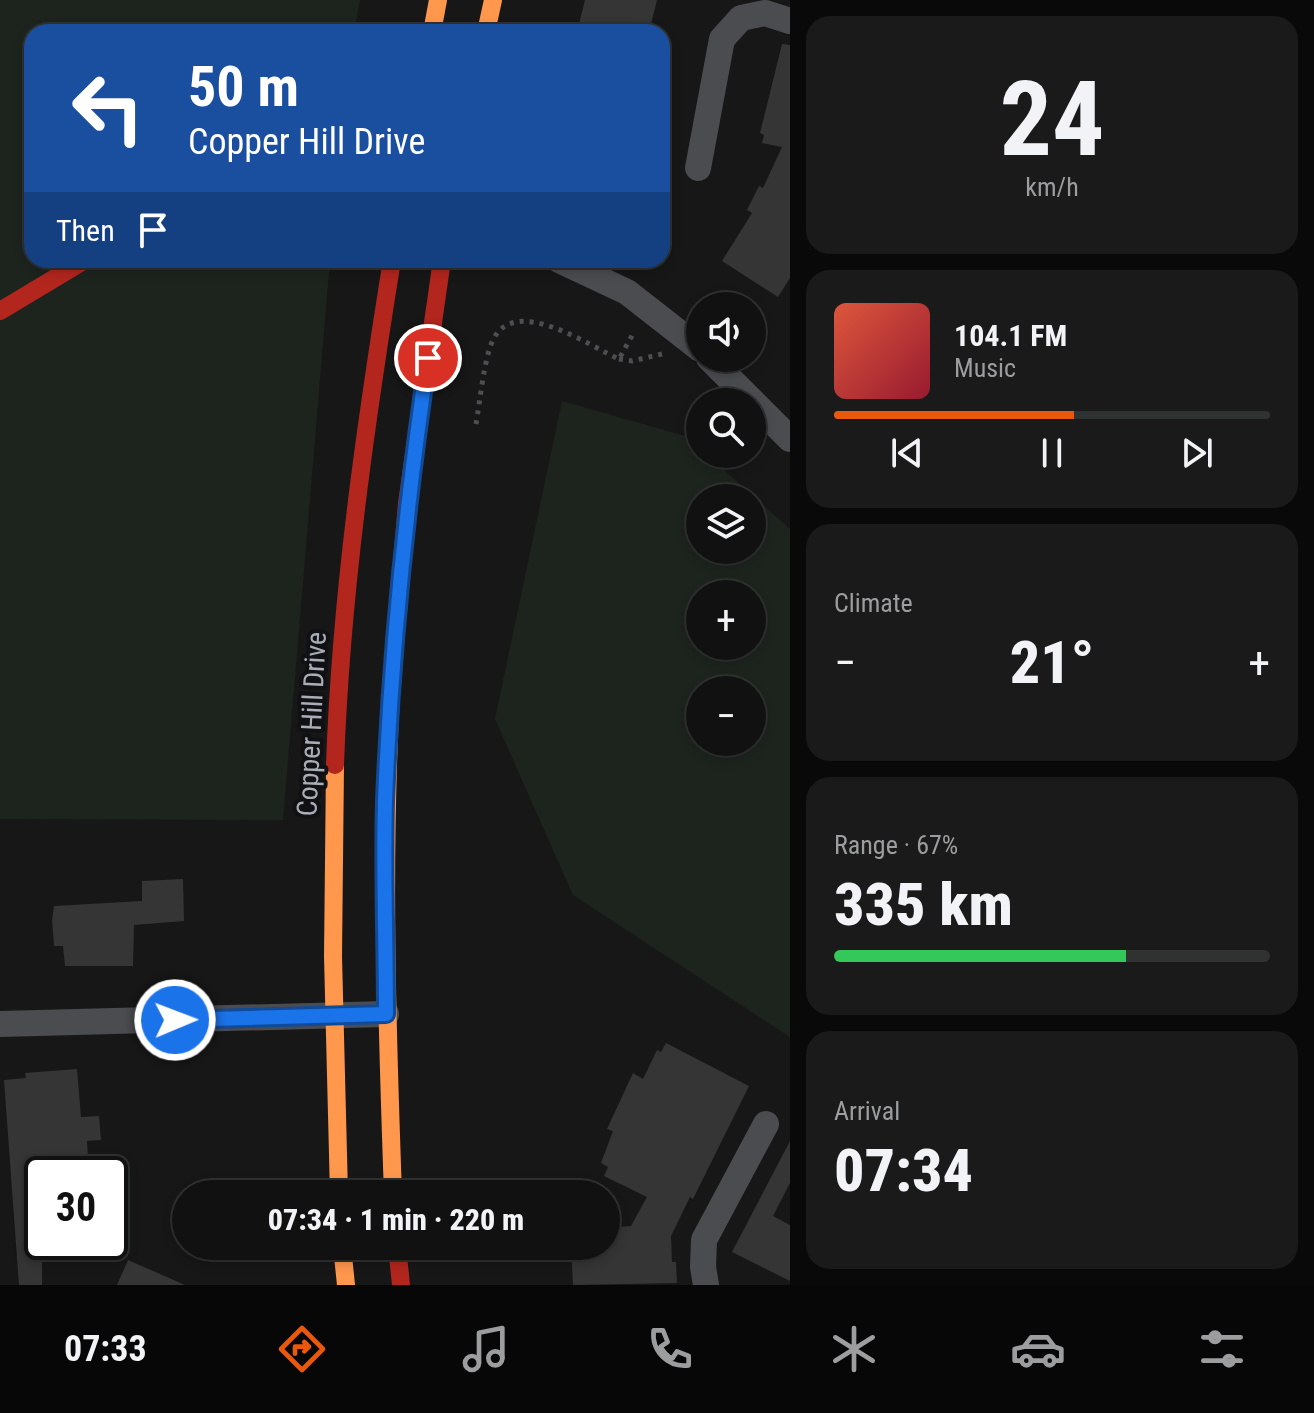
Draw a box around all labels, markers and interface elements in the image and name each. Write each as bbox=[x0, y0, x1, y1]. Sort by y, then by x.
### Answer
text: 50 m bbox=[188, 54, 299, 120]
icon: left bbox=[56, 56, 160, 160]
text: 24 bbox=[999, 59, 1105, 180]
text: Copper Hill Drive bbox=[188, 121, 425, 163]
text: km/h bbox=[1025, 172, 1079, 202]
icon: arrive bbox=[131, 208, 175, 252]
text: Then bbox=[56, 213, 115, 248]
map controls bbox=[686, 292, 766, 756]
button: sound bbox=[686, 292, 766, 372]
text: 104.1 FM bbox=[954, 318, 1067, 353]
pin bbox=[394, 324, 462, 392]
icon: arrive bbox=[406, 336, 450, 380]
text: Music bbox=[954, 353, 1016, 383]
button: search bbox=[686, 388, 766, 468]
icon: previous bbox=[885, 431, 929, 475]
icon: pause bbox=[1030, 431, 1074, 475]
icon: next bbox=[1175, 431, 1219, 475]
button: layers bbox=[686, 484, 766, 564]
button: + bbox=[686, 580, 766, 660]
text: Climate bbox=[834, 588, 913, 618]
text: 21° bbox=[1010, 627, 1094, 698]
street label: Copper Hill Drive bbox=[290, 631, 333, 817]
text: − bbox=[834, 637, 856, 689]
text: + bbox=[1248, 637, 1270, 689]
button: − bbox=[686, 676, 766, 756]
text: Range · 67% bbox=[834, 830, 958, 860]
text: 335 km bbox=[834, 869, 1013, 940]
position arrow bbox=[133, 978, 217, 1062]
text: Arrival bbox=[834, 1096, 900, 1126]
text: 07:34 bbox=[834, 1135, 973, 1206]
speed limit sign: 30 bbox=[24, 1156, 128, 1260]
text: 07:34 · 1 min · 220 m bbox=[268, 1202, 524, 1237]
icon: directions bbox=[274, 1321, 330, 1377]
icon: music bbox=[458, 1321, 514, 1377]
icon: phone bbox=[642, 1321, 698, 1377]
icon: climate bbox=[826, 1321, 882, 1377]
icon: car bbox=[1010, 1321, 1066, 1377]
icon: filters bbox=[1194, 1321, 1250, 1377]
text: 07:33 bbox=[64, 1328, 147, 1370]

